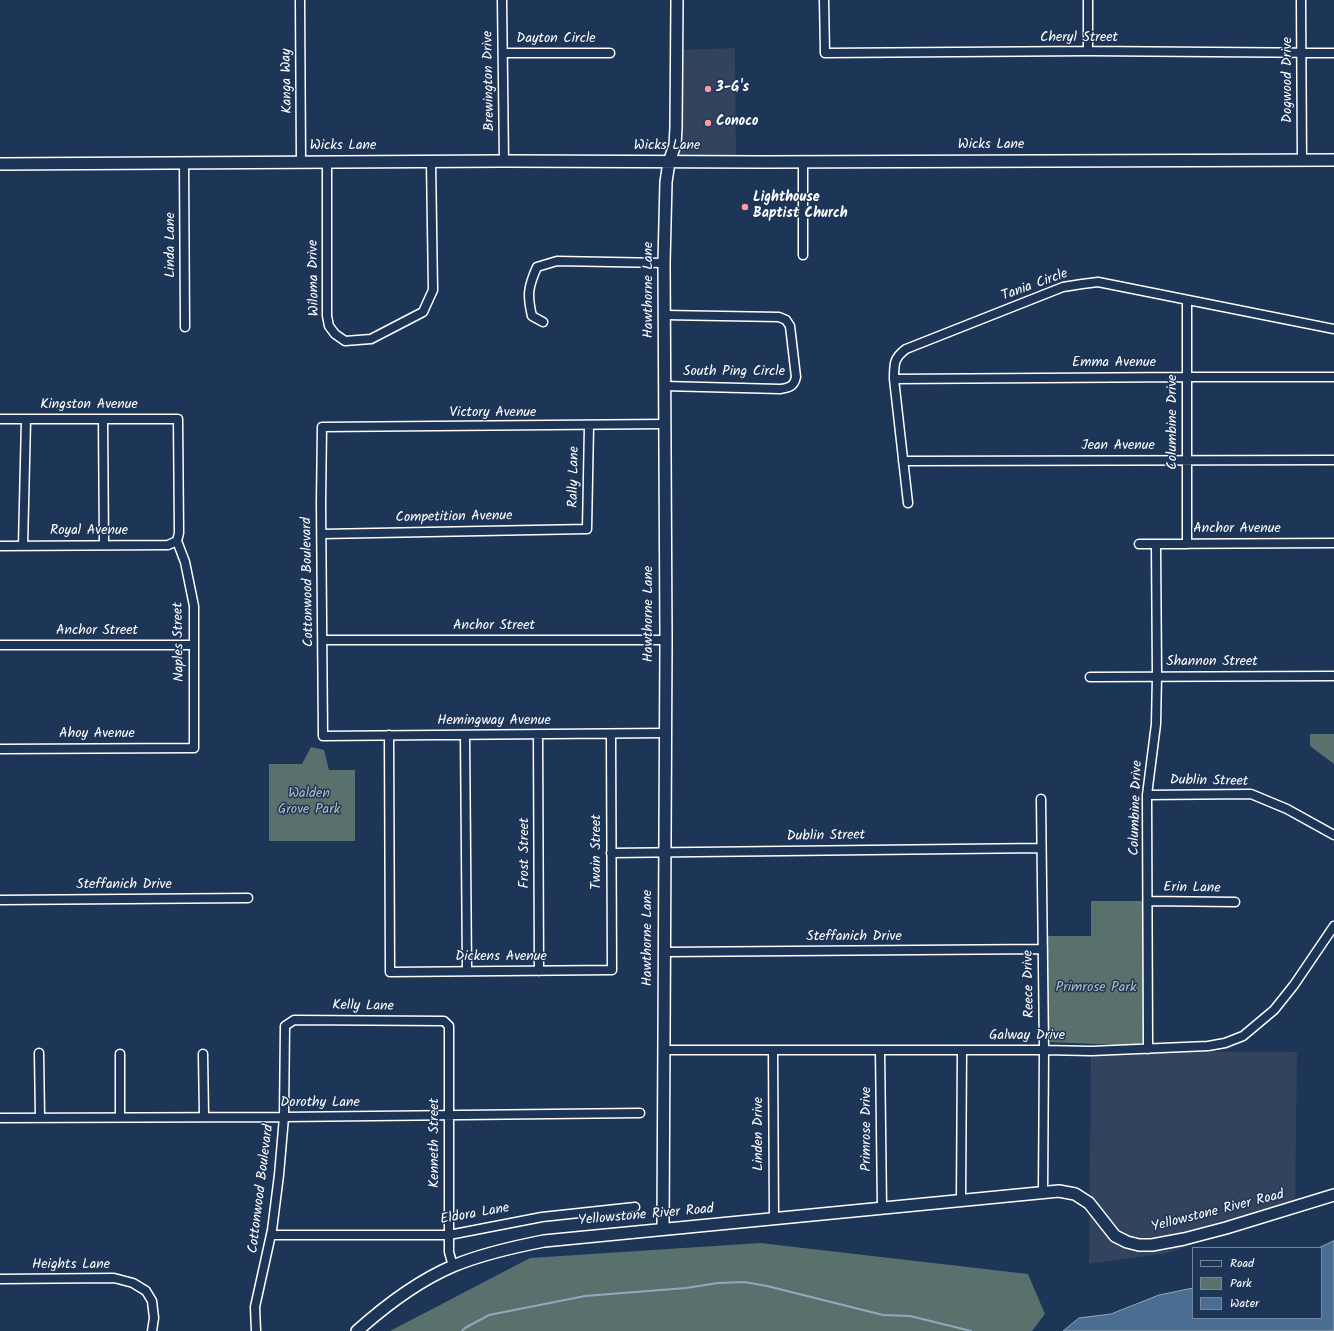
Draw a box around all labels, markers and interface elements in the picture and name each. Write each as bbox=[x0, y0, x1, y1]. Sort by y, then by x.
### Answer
street label: Brewington Drive bbox=[481, 30, 499, 132]
street label: Cheryl Street bbox=[1040, 31, 1118, 47]
street label: Dayton Circle bbox=[516, 32, 596, 48]
street label: Dogwood Drive bbox=[1281, 37, 1297, 123]
street label: Kanga Way bbox=[279, 48, 297, 114]
place label: 3-G's bbox=[716, 81, 749, 97]
marker: 3-G's bbox=[703, 84, 713, 94]
place label: Conoco bbox=[716, 115, 758, 131]
marker: Conoco bbox=[703, 118, 713, 128]
street label: Wicks Lane bbox=[958, 138, 1024, 154]
street label: Wicks Lane bbox=[310, 139, 376, 155]
street label: Wicks Lane bbox=[634, 139, 700, 155]
place label: Lighthouse Baptist Church bbox=[753, 191, 848, 224]
marker: Lighthouse Baptist Church bbox=[740, 202, 750, 212]
street label: Linda Lane bbox=[164, 212, 180, 278]
street label: Wiloma Drive bbox=[306, 240, 324, 316]
street label: Hawthorne Lane bbox=[642, 242, 658, 338]
street label: Tania Circle bbox=[1000, 266, 1070, 306]
street label: Emma Avenue bbox=[1072, 356, 1156, 372]
street label: South Ping Circle bbox=[683, 365, 785, 381]
street label: Columbine Drive bbox=[1166, 374, 1182, 470]
street label: Kingston Avenue bbox=[40, 398, 138, 414]
street label: Victory Avenue bbox=[450, 406, 536, 422]
street label: Jean Avenue bbox=[1081, 439, 1155, 455]
street label: Rally Lane bbox=[566, 446, 584, 508]
street label: Competition Avenue bbox=[395, 509, 513, 527]
street label: Cottonwood Boulevard bbox=[299, 517, 319, 647]
street label: Anchor Avenue bbox=[1193, 522, 1281, 538]
street label: Royal Avenue bbox=[50, 524, 128, 540]
street label: Hawthorne Lane bbox=[642, 566, 658, 662]
street label: Naples Street bbox=[171, 602, 189, 682]
street label: Anchor Street bbox=[453, 619, 535, 635]
street label: Anchor Street bbox=[56, 624, 138, 640]
street label: Shannon Street bbox=[1166, 655, 1258, 671]
street label: Hemingway Avenue bbox=[437, 714, 551, 730]
street label: Ahoy Avenue bbox=[59, 727, 135, 743]
street label: Columbine Drive bbox=[1127, 760, 1147, 856]
street label: Dublin Street bbox=[1170, 773, 1248, 791]
park label: Walden Grove Park bbox=[278, 787, 340, 820]
street label: Twain Street bbox=[590, 814, 606, 890]
street label: Frost Street bbox=[518, 818, 534, 888]
street label: Dublin Street bbox=[787, 828, 865, 846]
street label: Steffanich Drive bbox=[76, 878, 172, 894]
street label: Erin Lane bbox=[1163, 880, 1221, 898]
street label: Hawthorne Lane bbox=[641, 890, 657, 986]
street label: Steffanich Drive bbox=[806, 930, 902, 946]
street label: Dickens Avenue bbox=[455, 950, 547, 966]
street label: Reece Drive bbox=[1021, 950, 1039, 1018]
park label: Primrose Park bbox=[1056, 981, 1136, 997]
street label: Kelly Lane bbox=[332, 998, 394, 1016]
street label: Galway Drive bbox=[989, 1029, 1065, 1045]
street label: Primrose Drive bbox=[860, 1087, 876, 1171]
street label: Dorothy Lane bbox=[280, 1096, 360, 1112]
street label: Linden Drive bbox=[752, 1097, 768, 1171]
street label: Kenneth Street bbox=[428, 1098, 444, 1188]
street label: Cottonwood Boulevard bbox=[246, 1124, 278, 1254]
street label: Yellowstone River Road bbox=[1150, 1187, 1286, 1237]
street label: Eldora Lane bbox=[439, 1201, 511, 1229]
street label: Yellowstone River Road bbox=[577, 1202, 715, 1230]
legend bbox=[1192, 1247, 1322, 1319]
text: Road bbox=[1230, 1254, 1254, 1273]
street label: Heights Lane bbox=[32, 1258, 110, 1274]
text: Park bbox=[1230, 1274, 1252, 1293]
text: Water bbox=[1230, 1294, 1259, 1313]

